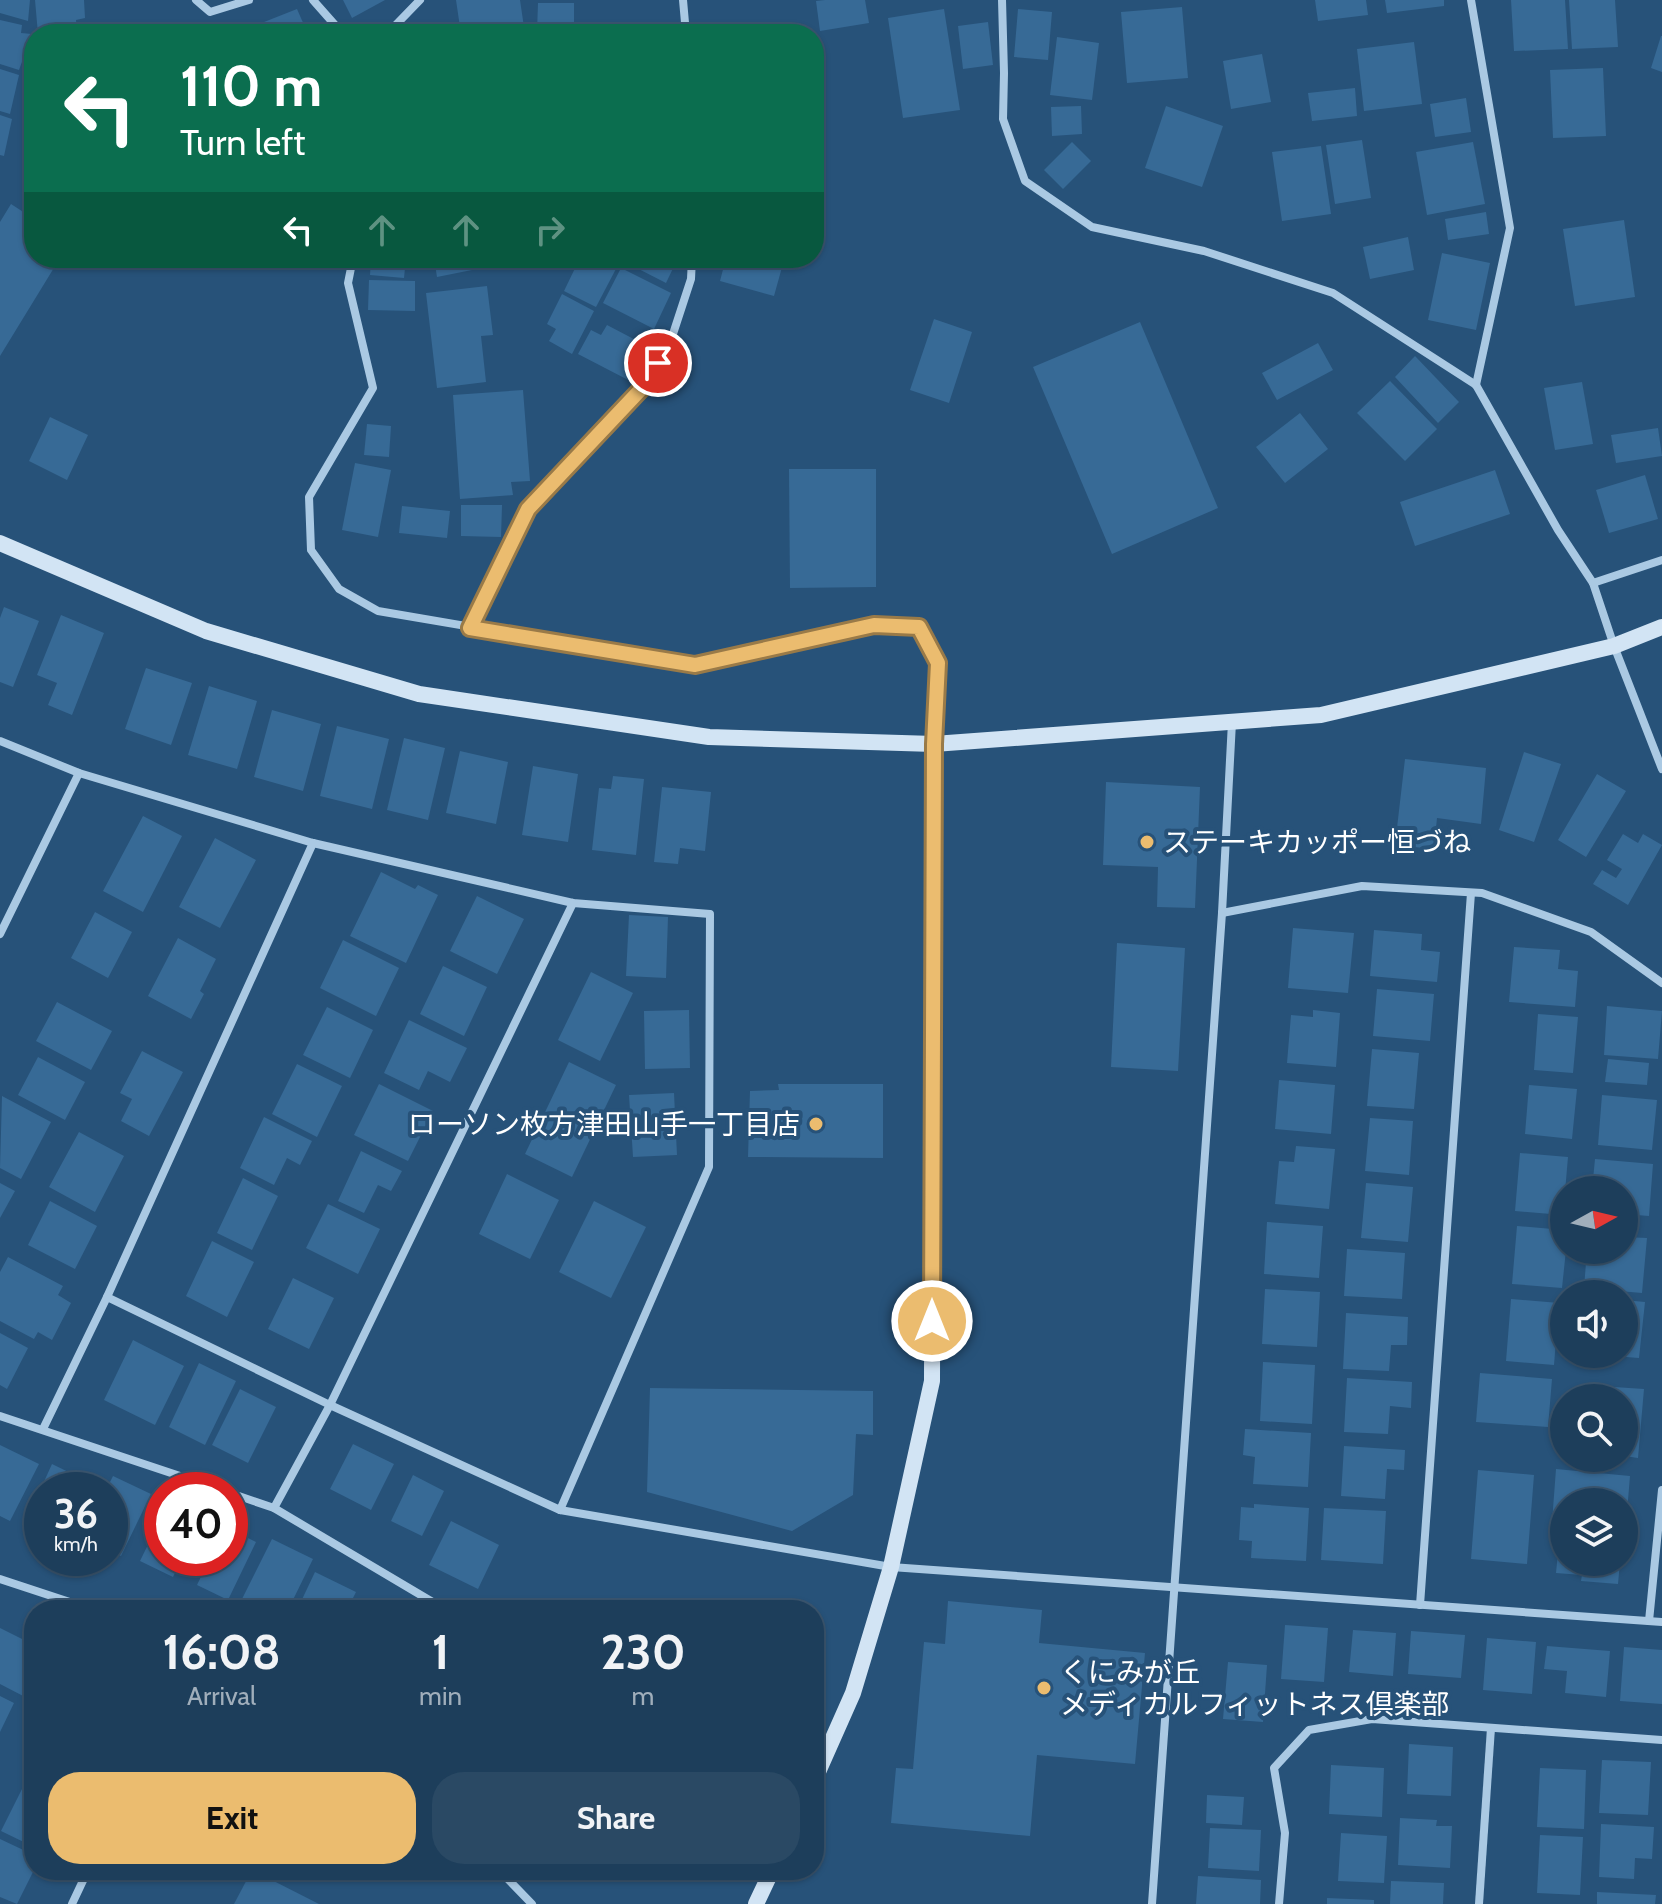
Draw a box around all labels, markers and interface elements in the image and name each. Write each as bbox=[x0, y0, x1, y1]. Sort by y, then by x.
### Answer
text: 110 m bbox=[180, 52, 322, 120]
icon: left bbox=[48, 56, 152, 160]
text: Turn left bbox=[180, 120, 305, 164]
icon: left bbox=[276, 208, 320, 252]
icon: ahead bbox=[360, 208, 404, 252]
icon: ahead bbox=[444, 208, 488, 252]
icon: right bbox=[528, 208, 572, 252]
pin bbox=[624, 329, 692, 397]
icon: arrive bbox=[636, 341, 680, 385]
place label: ステーキカッポー恒づね bbox=[1163, 825, 1471, 859]
marker: ステーキカッポー恒づね bbox=[1138, 833, 1156, 851]
place label: ローソン枚方津田山手一丁目店 bbox=[408, 1107, 800, 1141]
marker: ローソン枚方津田山手一丁目店 bbox=[807, 1115, 825, 1133]
north arrow bbox=[1550, 1176, 1638, 1264]
map controls bbox=[1550, 1176, 1638, 1576]
position arrow bbox=[890, 1279, 974, 1363]
button: sound bbox=[1550, 1280, 1638, 1368]
button: search bbox=[1550, 1384, 1638, 1472]
speed limit sign: 40 bbox=[144, 1472, 248, 1576]
button: layers bbox=[1550, 1488, 1638, 1576]
text: 36 bbox=[54, 1489, 98, 1538]
text: km/h bbox=[54, 1532, 98, 1556]
text: 16:08 bbox=[162, 1623, 281, 1681]
text: 1 bbox=[432, 1623, 449, 1681]
text: 230 bbox=[600, 1623, 686, 1681]
place label: くにみが丘 メディカルフィットネス倶楽部 bbox=[1060, 1655, 1449, 1721]
marker: くにみが丘 メディカルフィットネス倶楽部 bbox=[1035, 1679, 1053, 1697]
text: Arrival bbox=[187, 1680, 256, 1712]
text: min bbox=[419, 1680, 462, 1712]
text: m bbox=[632, 1680, 654, 1712]
button: Exit bbox=[48, 1772, 416, 1864]
button: Share bbox=[432, 1772, 800, 1864]

